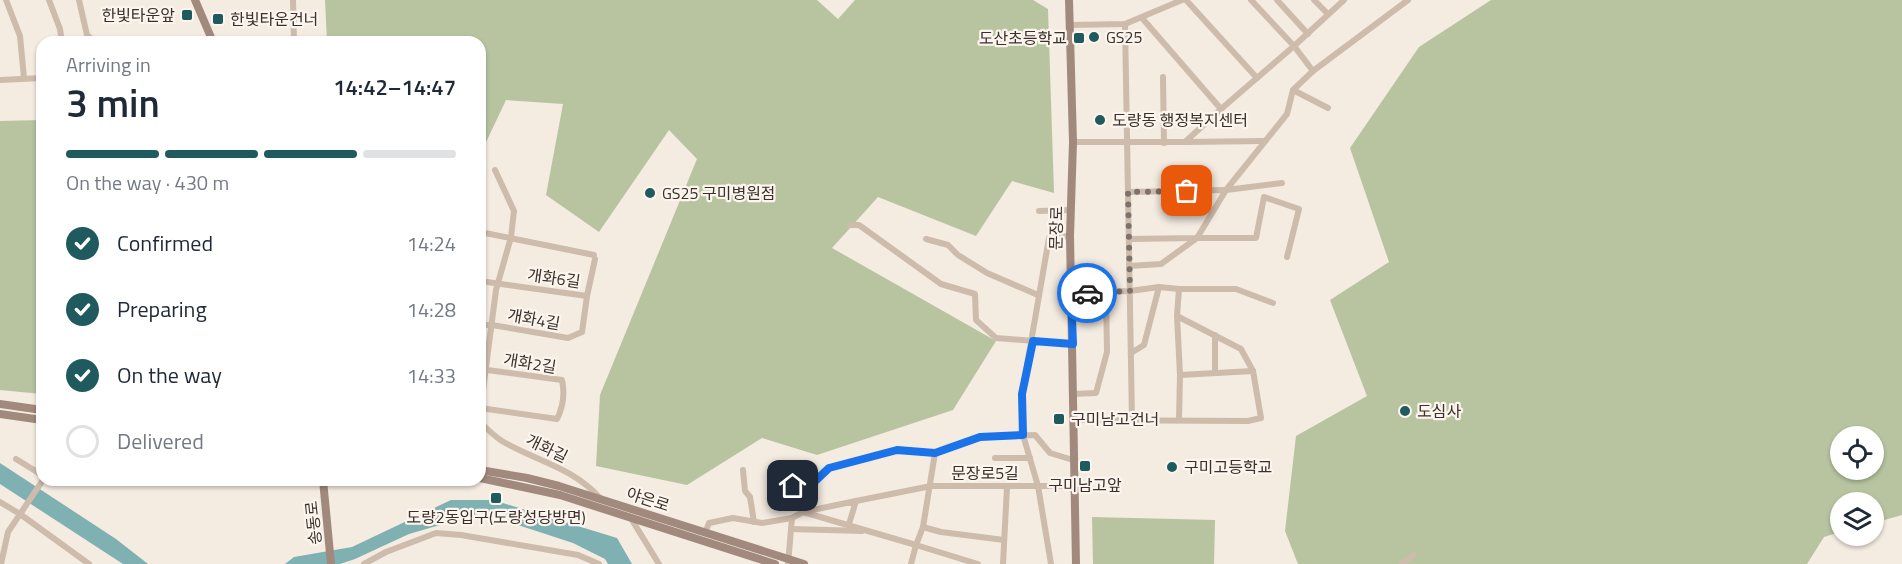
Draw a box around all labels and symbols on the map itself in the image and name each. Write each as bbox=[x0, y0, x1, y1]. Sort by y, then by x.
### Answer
place label: 한빛타운앞 bbox=[101, 3, 175, 27]
place label: 한빛타운건너 bbox=[230, 7, 318, 31]
marker: 한빛타운앞 bbox=[180, 8, 194, 22]
marker: 한빛타운건너 bbox=[211, 12, 225, 26]
place label: GS25 bbox=[1106, 25, 1142, 49]
place label: 도산초등학교 bbox=[979, 26, 1067, 50]
marker: GS25 bbox=[1087, 30, 1101, 44]
marker: 도산초등학교 bbox=[1072, 31, 1086, 45]
place label: 도량동 행정복지센터 bbox=[1112, 108, 1248, 132]
marker: 도량동 행정복지센터 bbox=[1093, 113, 1107, 127]
pin bbox=[1161, 165, 1212, 216]
place label: GS25 구미병원점 bbox=[662, 181, 776, 205]
marker: GS25 구미병원점 bbox=[643, 186, 657, 200]
street label: 문장로 bbox=[1044, 205, 1068, 250]
street label: 개화6길 bbox=[526, 262, 582, 294]
courier bbox=[1057, 263, 1117, 323]
street label: 개화4길 bbox=[506, 303, 562, 335]
street label: 개화2길 bbox=[502, 347, 558, 379]
place label: 도심사 bbox=[1417, 399, 1461, 423]
marker: 도심사 bbox=[1398, 404, 1412, 418]
place label: 구미남고건너 bbox=[1071, 407, 1159, 431]
marker: 구미남고건너 bbox=[1052, 412, 1066, 426]
street label: 개화길 bbox=[522, 428, 572, 468]
place label: 구미고등학교 bbox=[1184, 455, 1272, 479]
marker: 구미남고앞 bbox=[1078, 459, 1092, 473]
pin bbox=[767, 460, 818, 511]
marker: 구미고등학교 bbox=[1165, 460, 1179, 474]
street label: 문장로5길 bbox=[951, 461, 1019, 485]
place label: 구미남고앞 bbox=[1048, 473, 1122, 497]
street label: 야은로 bbox=[623, 481, 673, 517]
marker: 도량2동입구(도량성당방면) bbox=[489, 491, 503, 505]
street label: 송동로 bbox=[299, 500, 327, 546]
place label: 도량2동입구(도량성당방면) bbox=[406, 505, 586, 529]

